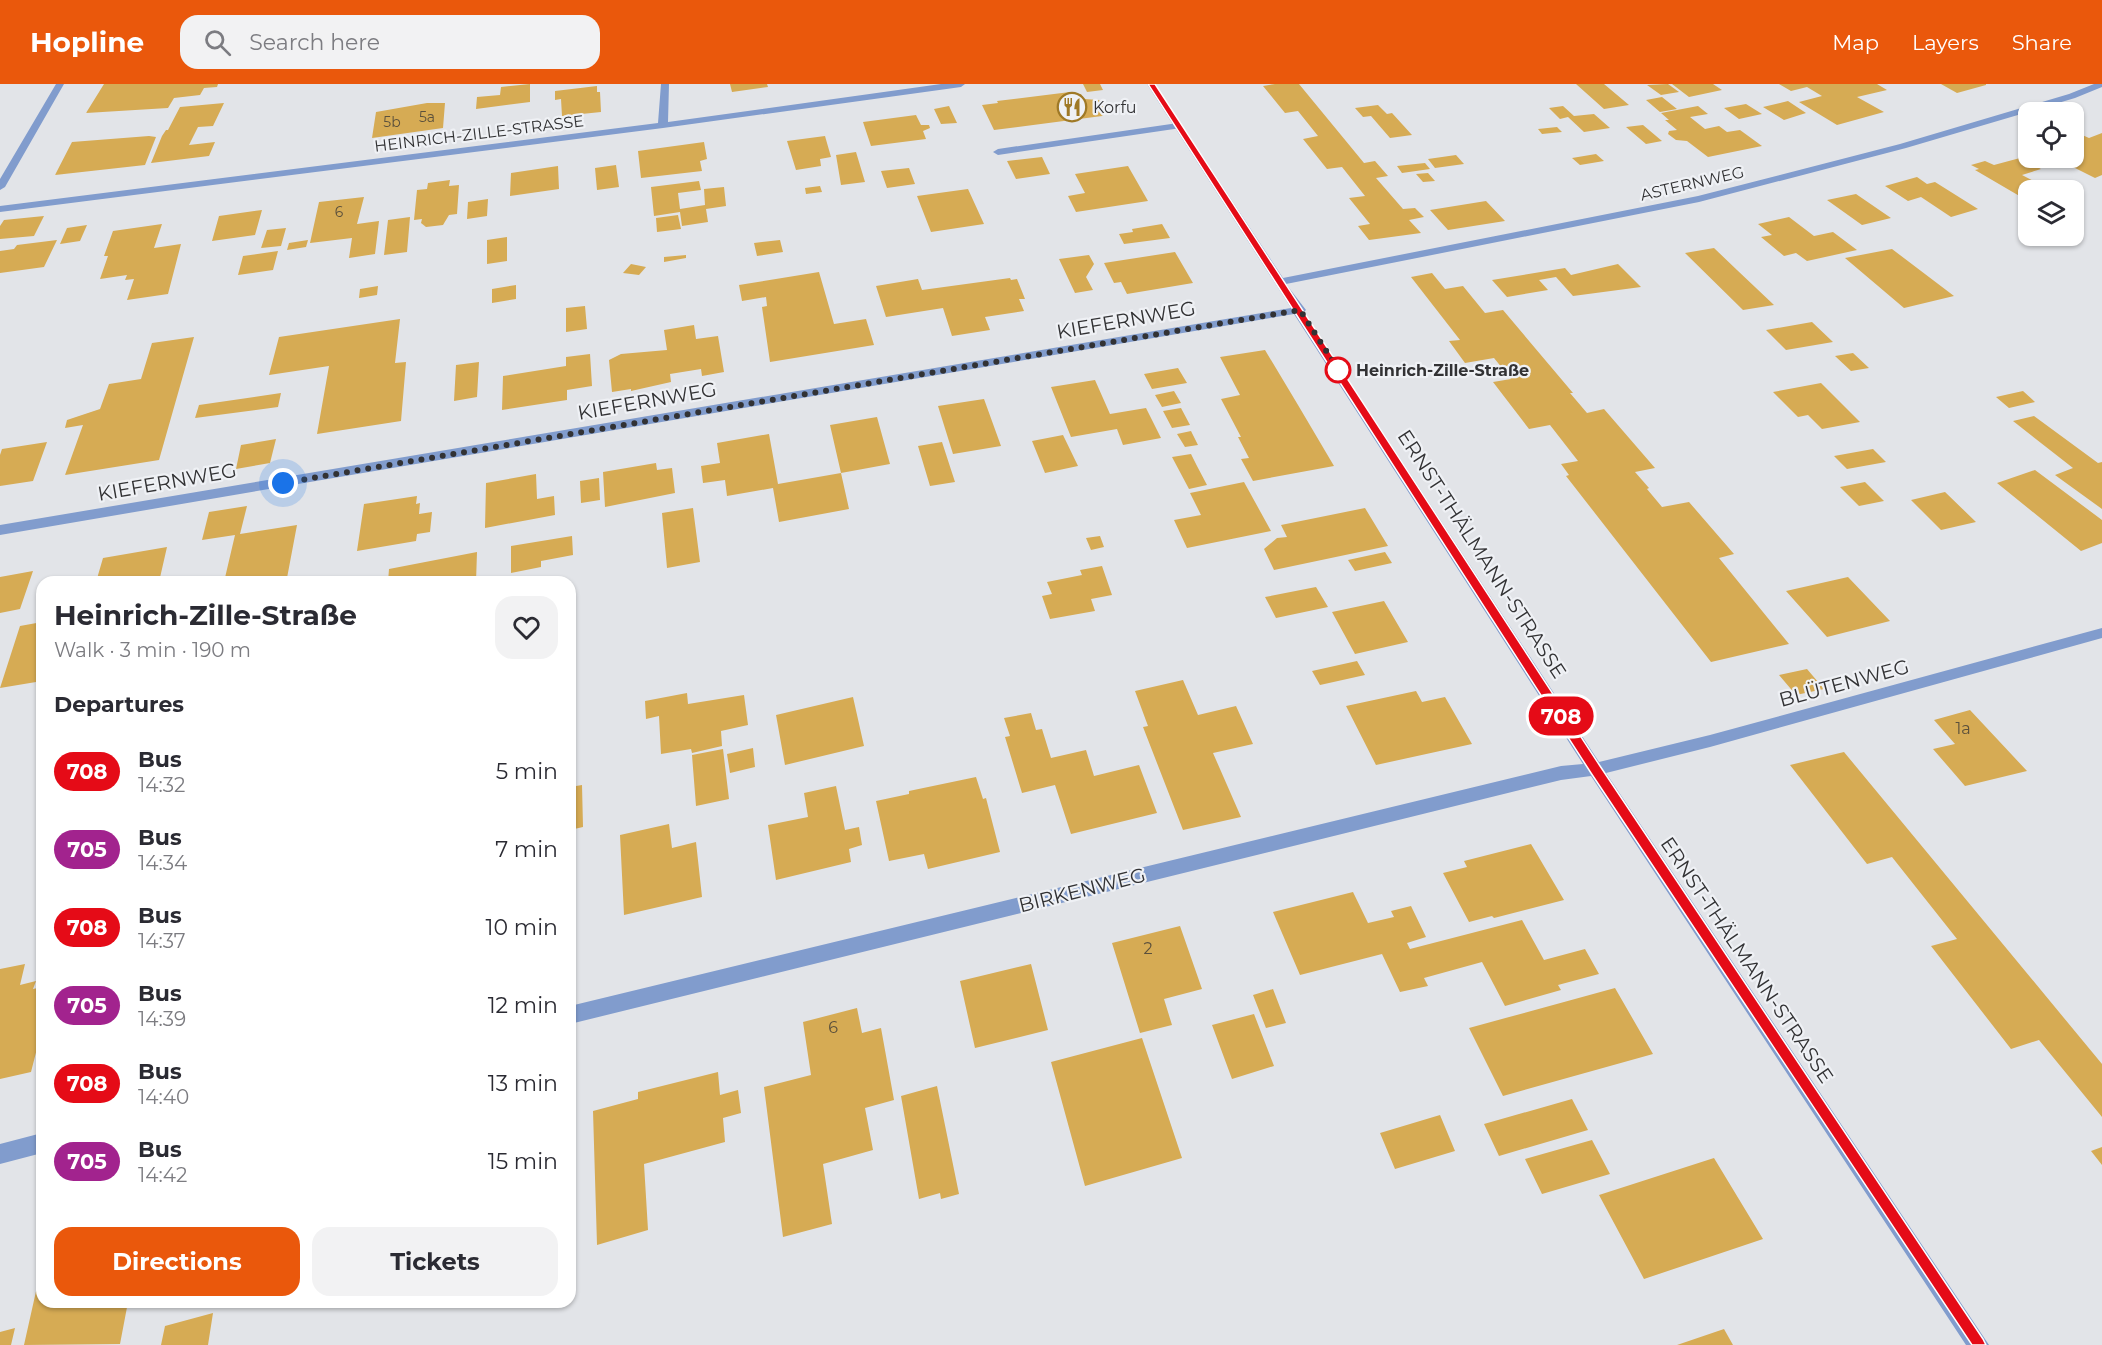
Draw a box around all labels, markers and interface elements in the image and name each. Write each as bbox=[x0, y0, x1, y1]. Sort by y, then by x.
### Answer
search box bbox=[180, 15, 600, 69]
text: Hopline bbox=[30, 25, 144, 59]
icon: search bbox=[201, 26, 234, 59]
text: Search here bbox=[249, 29, 380, 56]
text: Map bbox=[1832, 30, 1879, 55]
text: Layers bbox=[1912, 30, 1979, 55]
text: Share bbox=[2012, 30, 2072, 55]
restaurant icon: Korfu bbox=[1056, 91, 1088, 123]
place label: Korfu bbox=[1093, 98, 1137, 117]
map controls bbox=[2018, 102, 2084, 246]
button: locate bbox=[2018, 102, 2084, 168]
house number: 5a bbox=[419, 108, 435, 126]
street label: HEINRICH-ZILLE-STRASSE bbox=[373, 111, 585, 156]
house number: 5b bbox=[383, 113, 401, 131]
street label: ASTERNWEG bbox=[1638, 162, 1746, 205]
button: layers bbox=[2018, 180, 2084, 246]
house number: 6 bbox=[335, 203, 344, 221]
street label: KIEFERNWEG bbox=[1055, 296, 1197, 344]
marker: Heinrich-Zille-Straße bbox=[1325, 357, 1351, 383]
place label: Heinrich-Zille-Straße bbox=[1356, 361, 1529, 380]
street label: KIEFERNWEG bbox=[576, 377, 718, 425]
street label: ERNST-THÄLMANN-STRASSE bbox=[1393, 425, 1571, 683]
street label: KIEFERNWEG bbox=[96, 458, 238, 506]
your location bbox=[268, 468, 298, 498]
button: heart bbox=[495, 596, 558, 659]
text: Heinrich-Zille-Straße bbox=[54, 598, 357, 632]
text: Walk · 3 min · 190 m bbox=[54, 638, 251, 662]
street label: BLÜTENWEG bbox=[1776, 654, 1912, 712]
text: Departures bbox=[54, 691, 184, 718]
line badge: 708 bbox=[1526, 696, 1596, 736]
text: 708 bbox=[1541, 704, 1581, 729]
house number: 1a bbox=[1955, 719, 1971, 738]
text: Bus bbox=[138, 746, 182, 773]
text: 5 min bbox=[496, 758, 558, 785]
text: 708 bbox=[67, 759, 107, 784]
text: 14:32 bbox=[138, 773, 185, 797]
text: Bus bbox=[138, 824, 182, 851]
street label: ERNST-THÄLMANN-STRASSE bbox=[1656, 832, 1838, 1088]
text: 7 min bbox=[495, 836, 558, 863]
text: 705 bbox=[67, 837, 107, 862]
text: 14:34 bbox=[138, 851, 187, 875]
street label: BIRKENWEG bbox=[1016, 863, 1148, 917]
text: Bus bbox=[138, 902, 182, 929]
text: 10 min bbox=[486, 914, 558, 941]
text: 708 bbox=[67, 915, 107, 940]
text: 14:37 bbox=[138, 929, 186, 953]
house number: 2 bbox=[1143, 939, 1153, 958]
text: Bus bbox=[138, 980, 182, 1007]
text: 12 min bbox=[488, 992, 558, 1019]
text: 705 bbox=[67, 993, 107, 1018]
text: 14:39 bbox=[138, 1007, 186, 1031]
house number: 6 bbox=[828, 1018, 838, 1037]
text: Bus bbox=[138, 1058, 182, 1085]
text: 13 min bbox=[488, 1070, 558, 1097]
text: 708 bbox=[67, 1071, 107, 1096]
text: 14:40 bbox=[138, 1085, 189, 1109]
text: Bus bbox=[138, 1136, 182, 1163]
text: 15 min bbox=[488, 1148, 558, 1175]
text: 705 bbox=[67, 1149, 107, 1174]
text: 14:42 bbox=[138, 1163, 187, 1187]
button: Directions bbox=[54, 1227, 300, 1296]
button: Tickets bbox=[312, 1227, 558, 1296]

